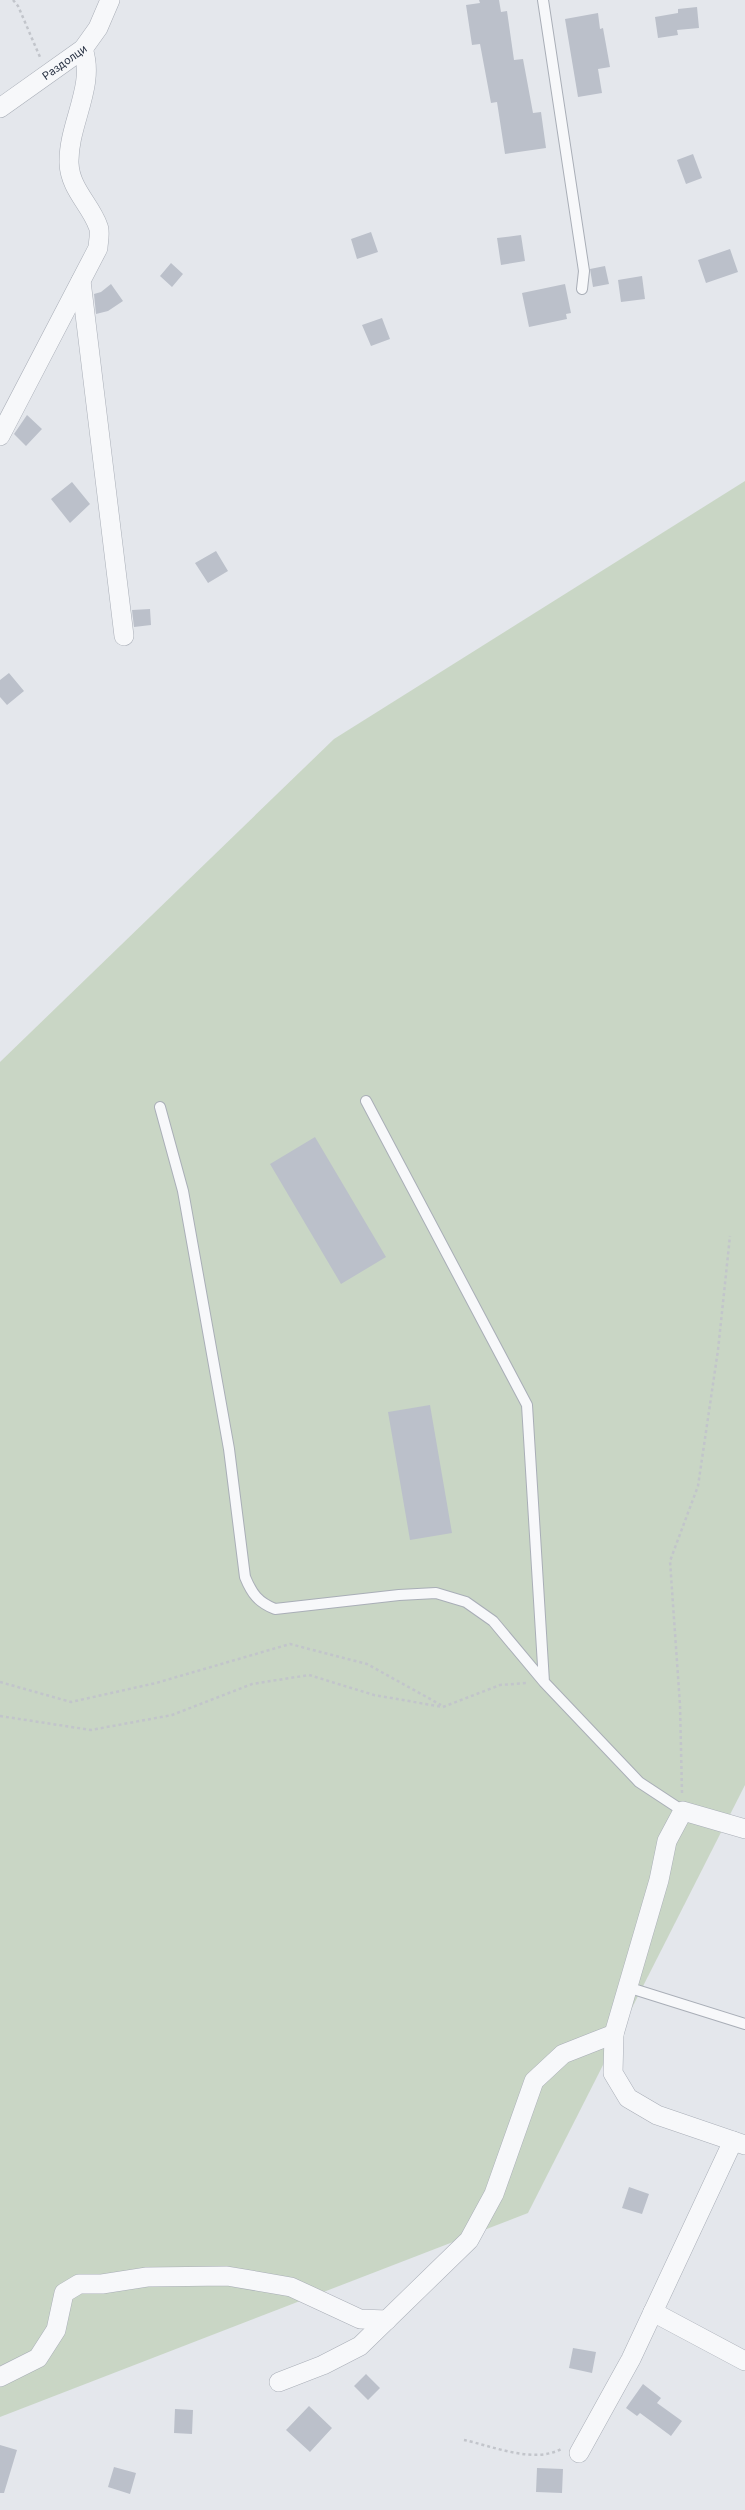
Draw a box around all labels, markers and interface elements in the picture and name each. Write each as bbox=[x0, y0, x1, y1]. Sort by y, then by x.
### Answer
street label: Раздолци bbox=[39, 42, 89, 83]

